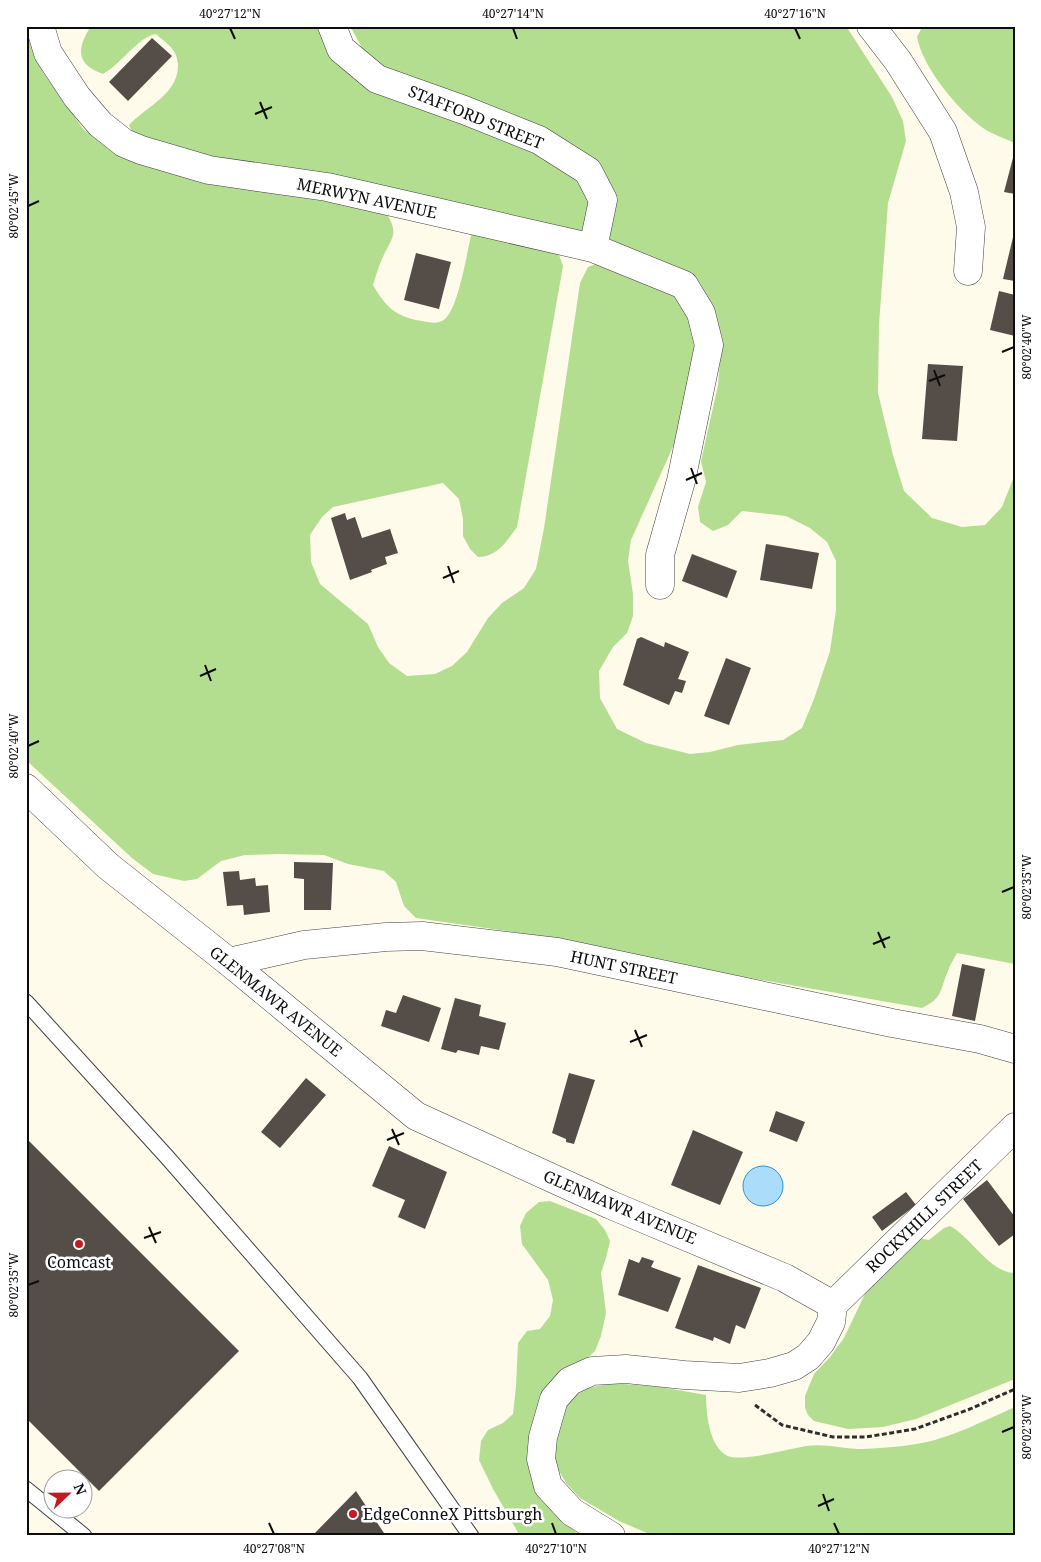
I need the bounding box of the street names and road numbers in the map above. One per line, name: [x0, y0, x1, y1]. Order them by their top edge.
street label: STAFFORD STREET: [405, 80, 547, 154]
street label: MERWYN AVENUE: [295, 172, 439, 224]
street label: GLENMAWR AVENUE: [205, 941, 347, 1061]
street label: HUNT STREET: [569, 945, 680, 989]
street label: ROCKYHILL STREET: [861, 1154, 987, 1277]
street label: GLENMAWR AVENUE: [540, 1165, 700, 1249]

